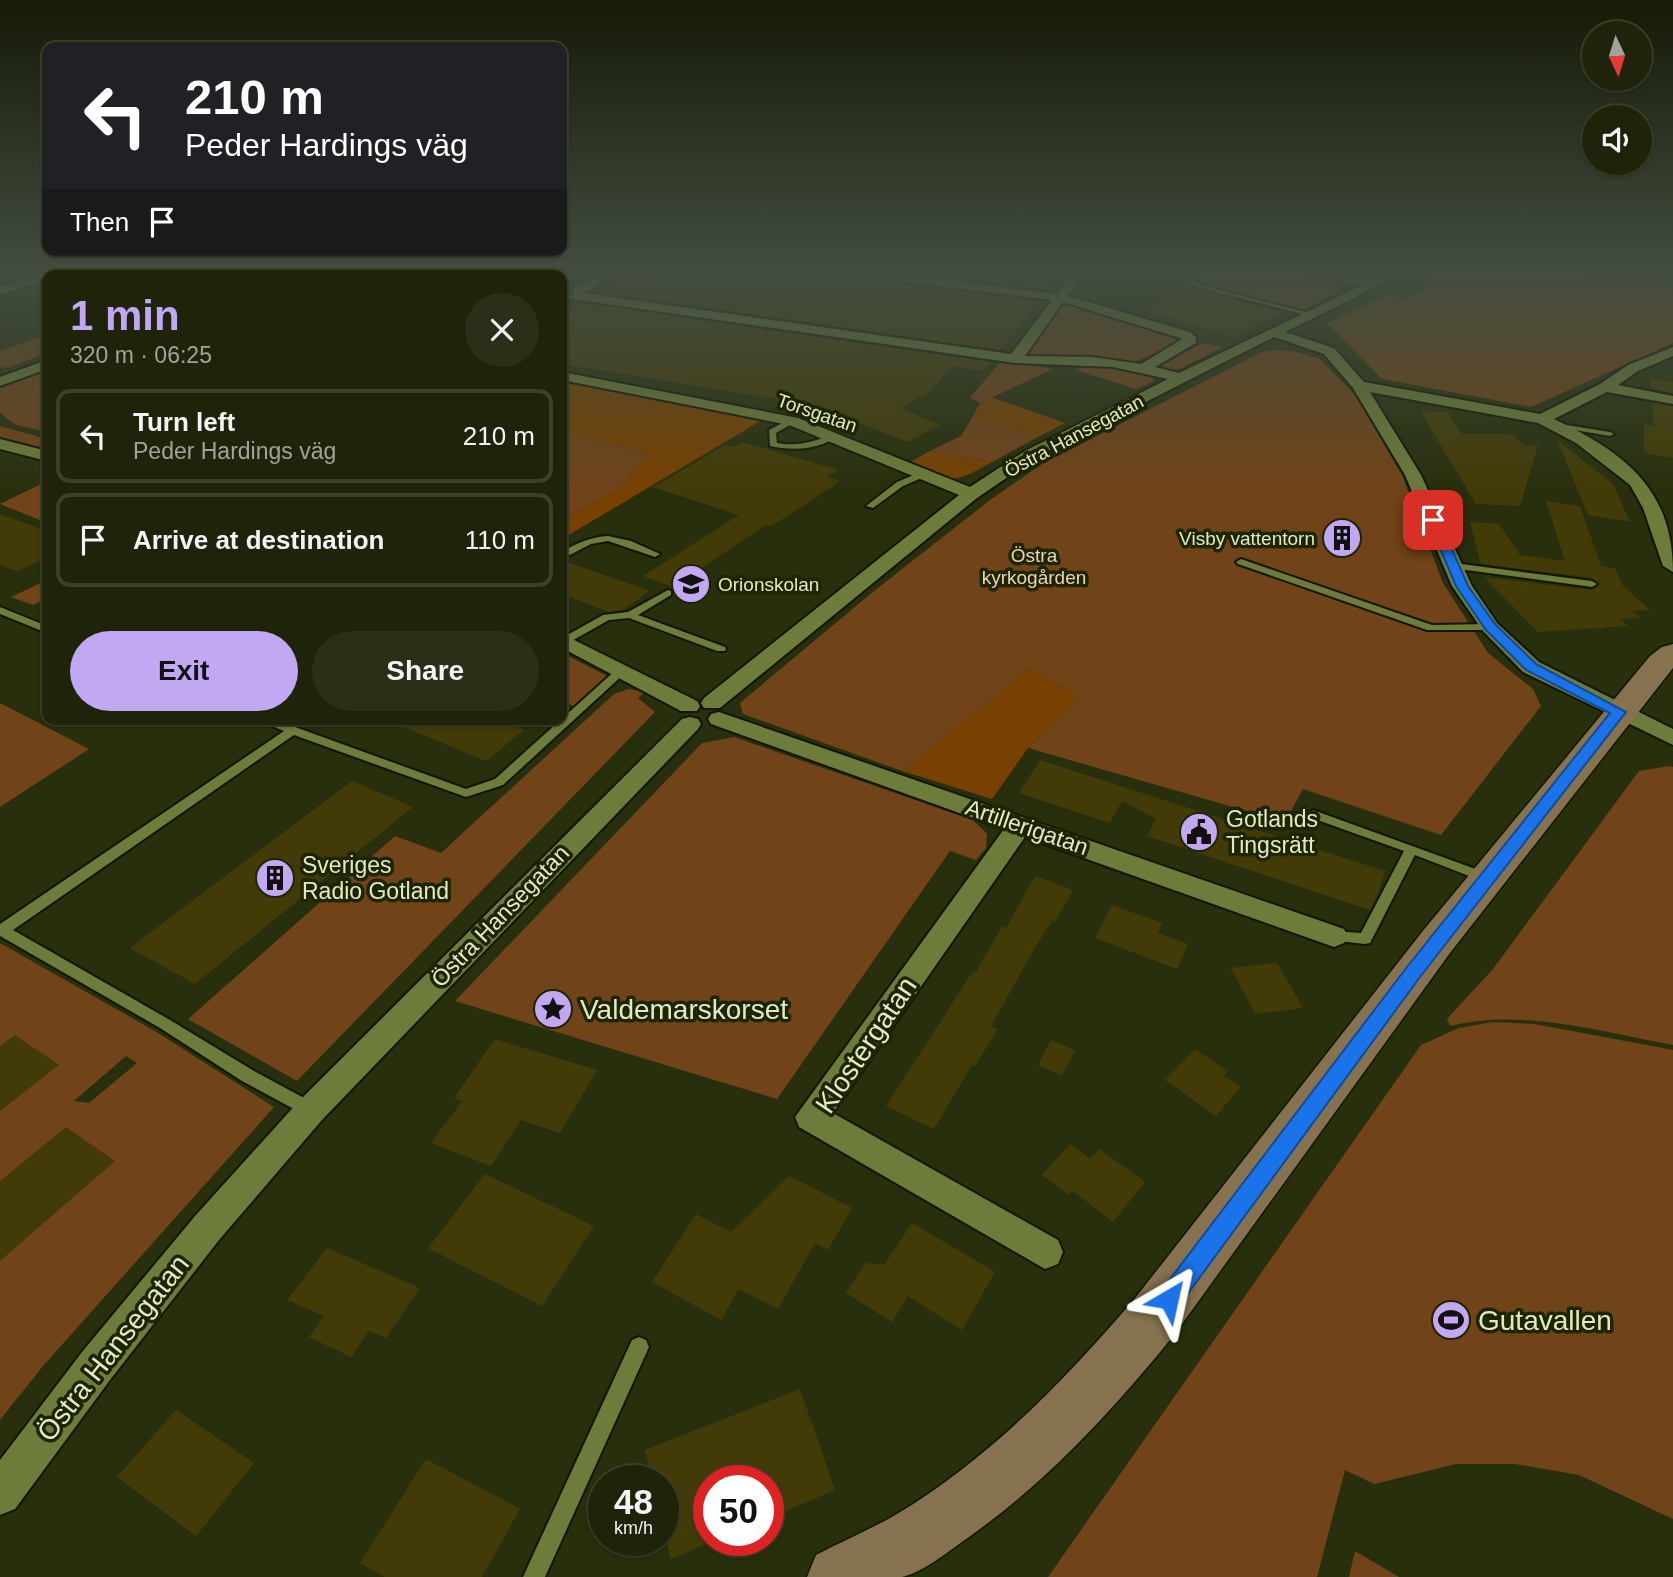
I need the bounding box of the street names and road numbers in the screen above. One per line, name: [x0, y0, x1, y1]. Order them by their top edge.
street label: Torsgatan: [774, 389, 860, 437]
street label: Östra Hansegatan: [1001, 391, 1147, 481]
street label: Artillerigatan: [962, 794, 1092, 860]
street label: Östra Hansegatan: [426, 840, 574, 992]
street label: Klostergatan: [809, 971, 923, 1119]
street label: Östra Hansegatan: [31, 1249, 195, 1447]

